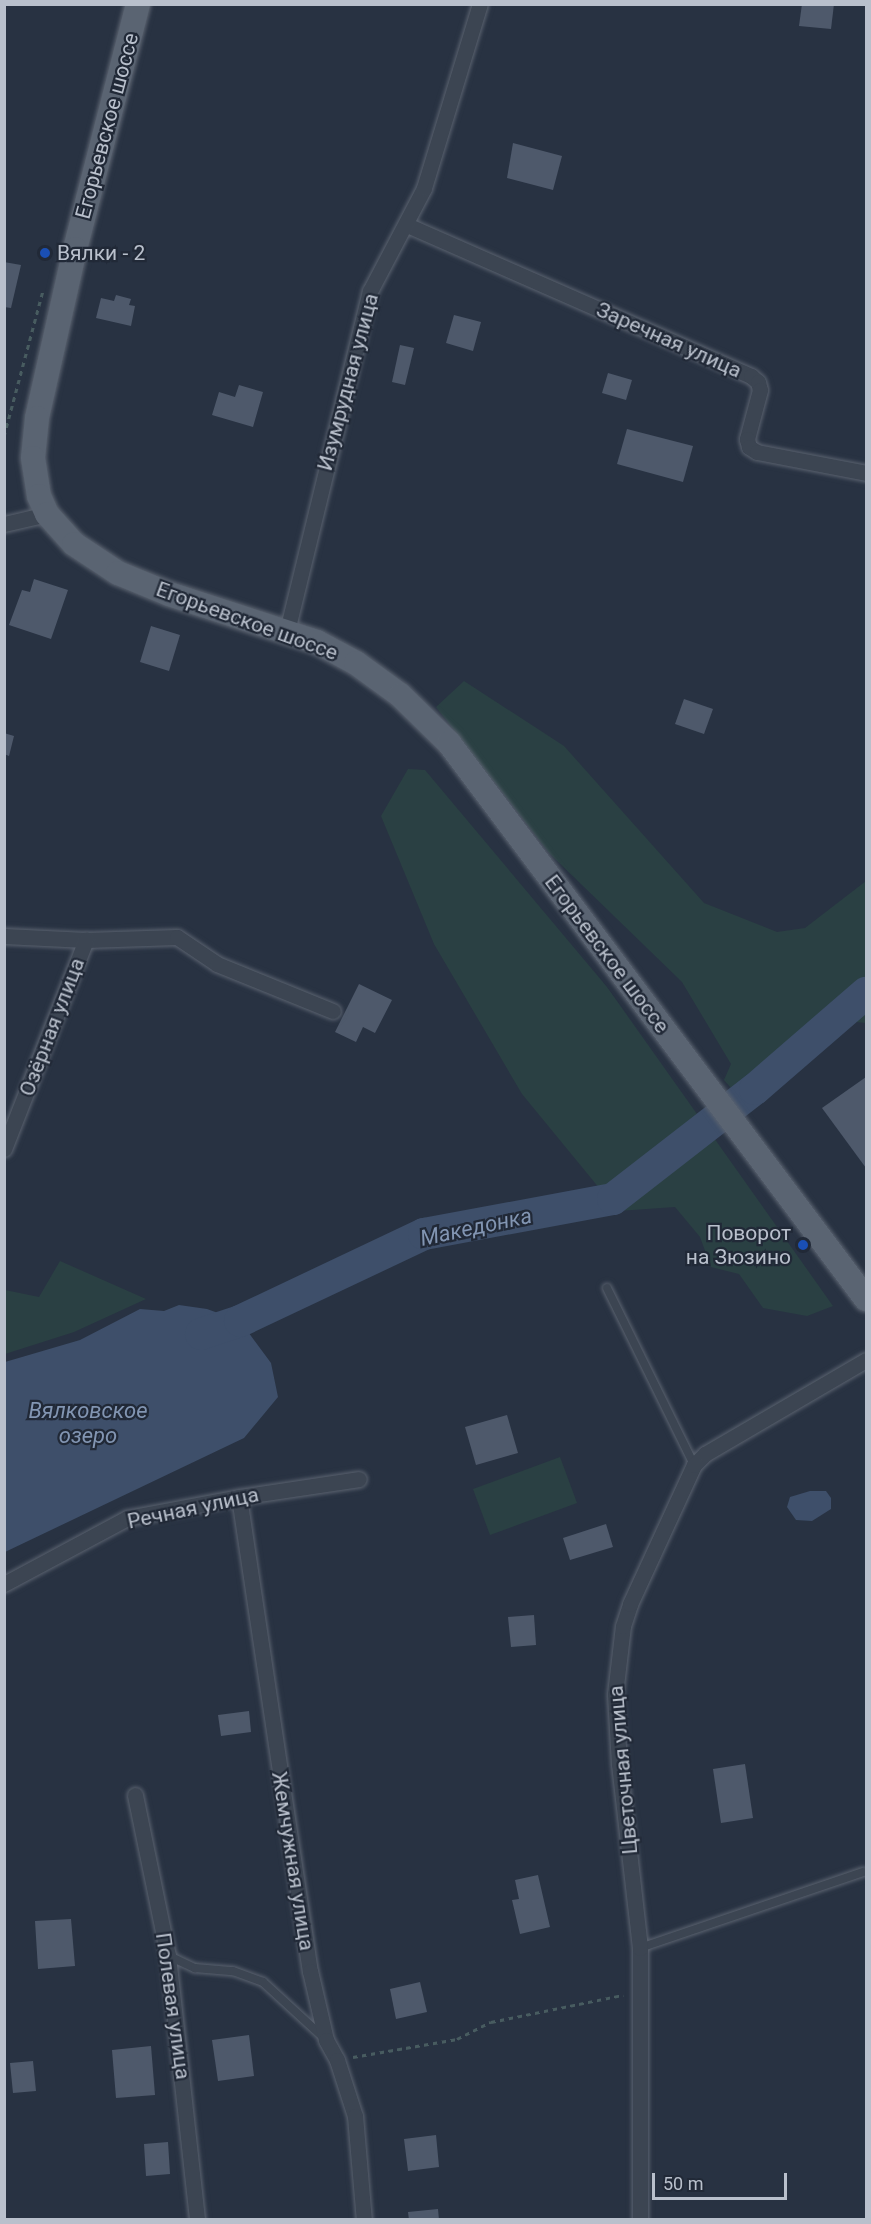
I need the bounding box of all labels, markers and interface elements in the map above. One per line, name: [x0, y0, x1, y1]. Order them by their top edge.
street label: Егорьевское шоссе: [70, 30, 144, 222]
place label: Вялки - 2: [57, 240, 145, 266]
marker: Вялки - 2: [38, 246, 52, 260]
street label: Изумрудная улица: [312, 290, 384, 474]
street label: Заречная улица: [593, 297, 745, 383]
street label: Егорьевское шоссе: [153, 576, 341, 666]
street label: Егорьевское шоссе: [539, 870, 675, 1038]
street label: Озёрная улица: [14, 954, 90, 1100]
water label: Македонка: [418, 1202, 534, 1252]
place label: Поворот на Зюзино: [686, 1220, 791, 1270]
marker: Поворот на Зюзино: [796, 1238, 810, 1252]
water label: Вялковское озеро: [29, 1397, 147, 1448]
street label: Речная улица: [125, 1482, 261, 1534]
street label: Цветочная улица: [603, 1685, 643, 1855]
street label: Жемчужная улица: [266, 1770, 320, 1952]
street label: Полевая улица: [150, 1931, 196, 2081]
scale bar: [655, 2161, 790, 2199]
text: 50 m: [663, 2173, 703, 2194]

